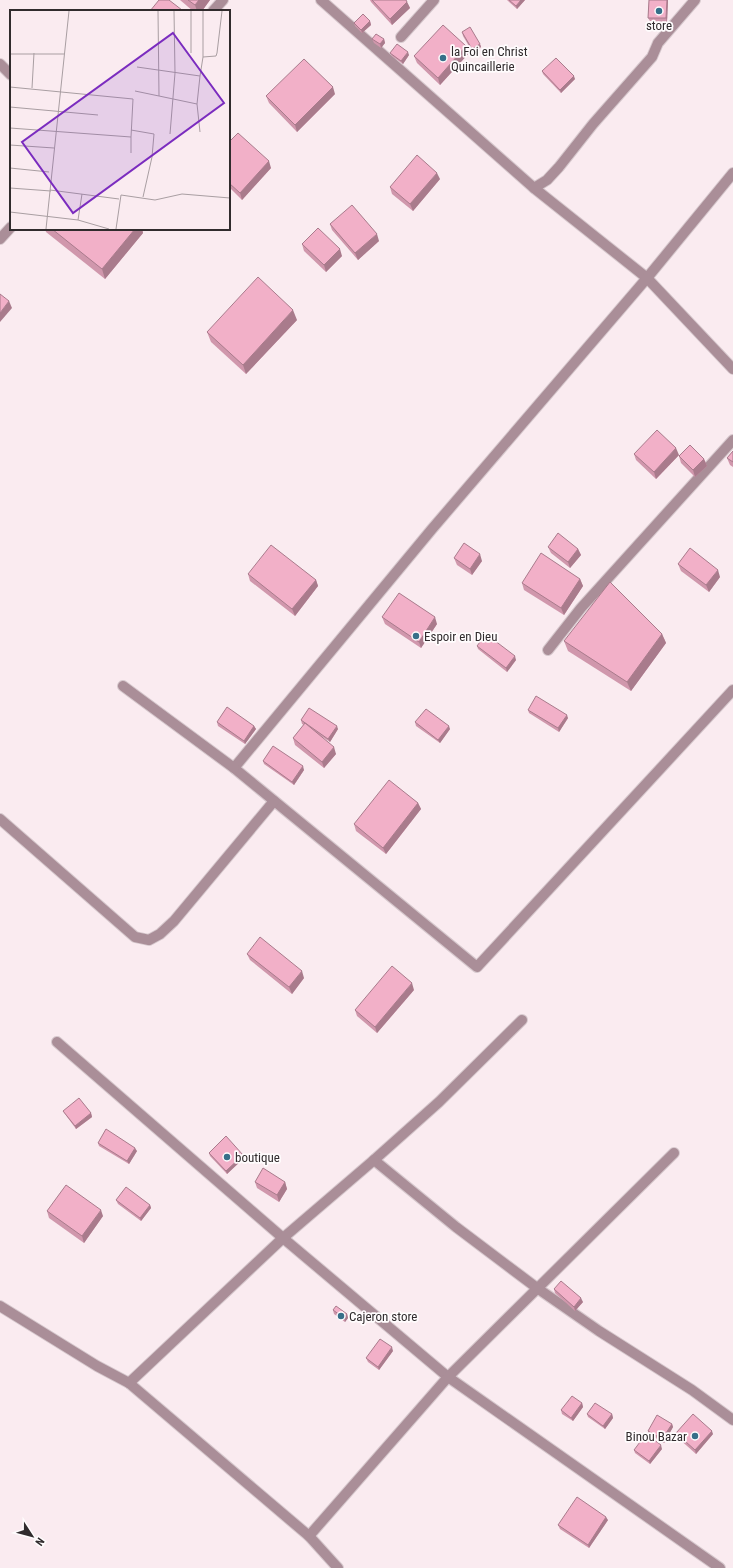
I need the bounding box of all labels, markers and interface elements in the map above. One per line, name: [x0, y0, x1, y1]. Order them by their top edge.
marker: store: [654, 6, 664, 16]
inset map: [10, 10, 230, 230]
place label: store: [646, 18, 672, 33]
place label: la Foi en Christ Quincaillerie: [451, 44, 528, 74]
marker: la Foi en Christ Quincaillerie: [438, 53, 448, 63]
place label: Espoir en Dieu: [424, 629, 497, 644]
marker: Espoir en Dieu: [411, 631, 421, 641]
place label: boutique: [235, 1150, 280, 1165]
marker: boutique: [222, 1152, 232, 1162]
place label: Cajeron store: [349, 1309, 417, 1324]
marker: Cajeron store: [336, 1311, 346, 1321]
place label: Binou Bazar: [626, 1429, 687, 1444]
marker: Binou Bazar: [690, 1431, 700, 1441]
north arrow: [12, 1516, 52, 1556]
text: N: [32, 1535, 47, 1548]

